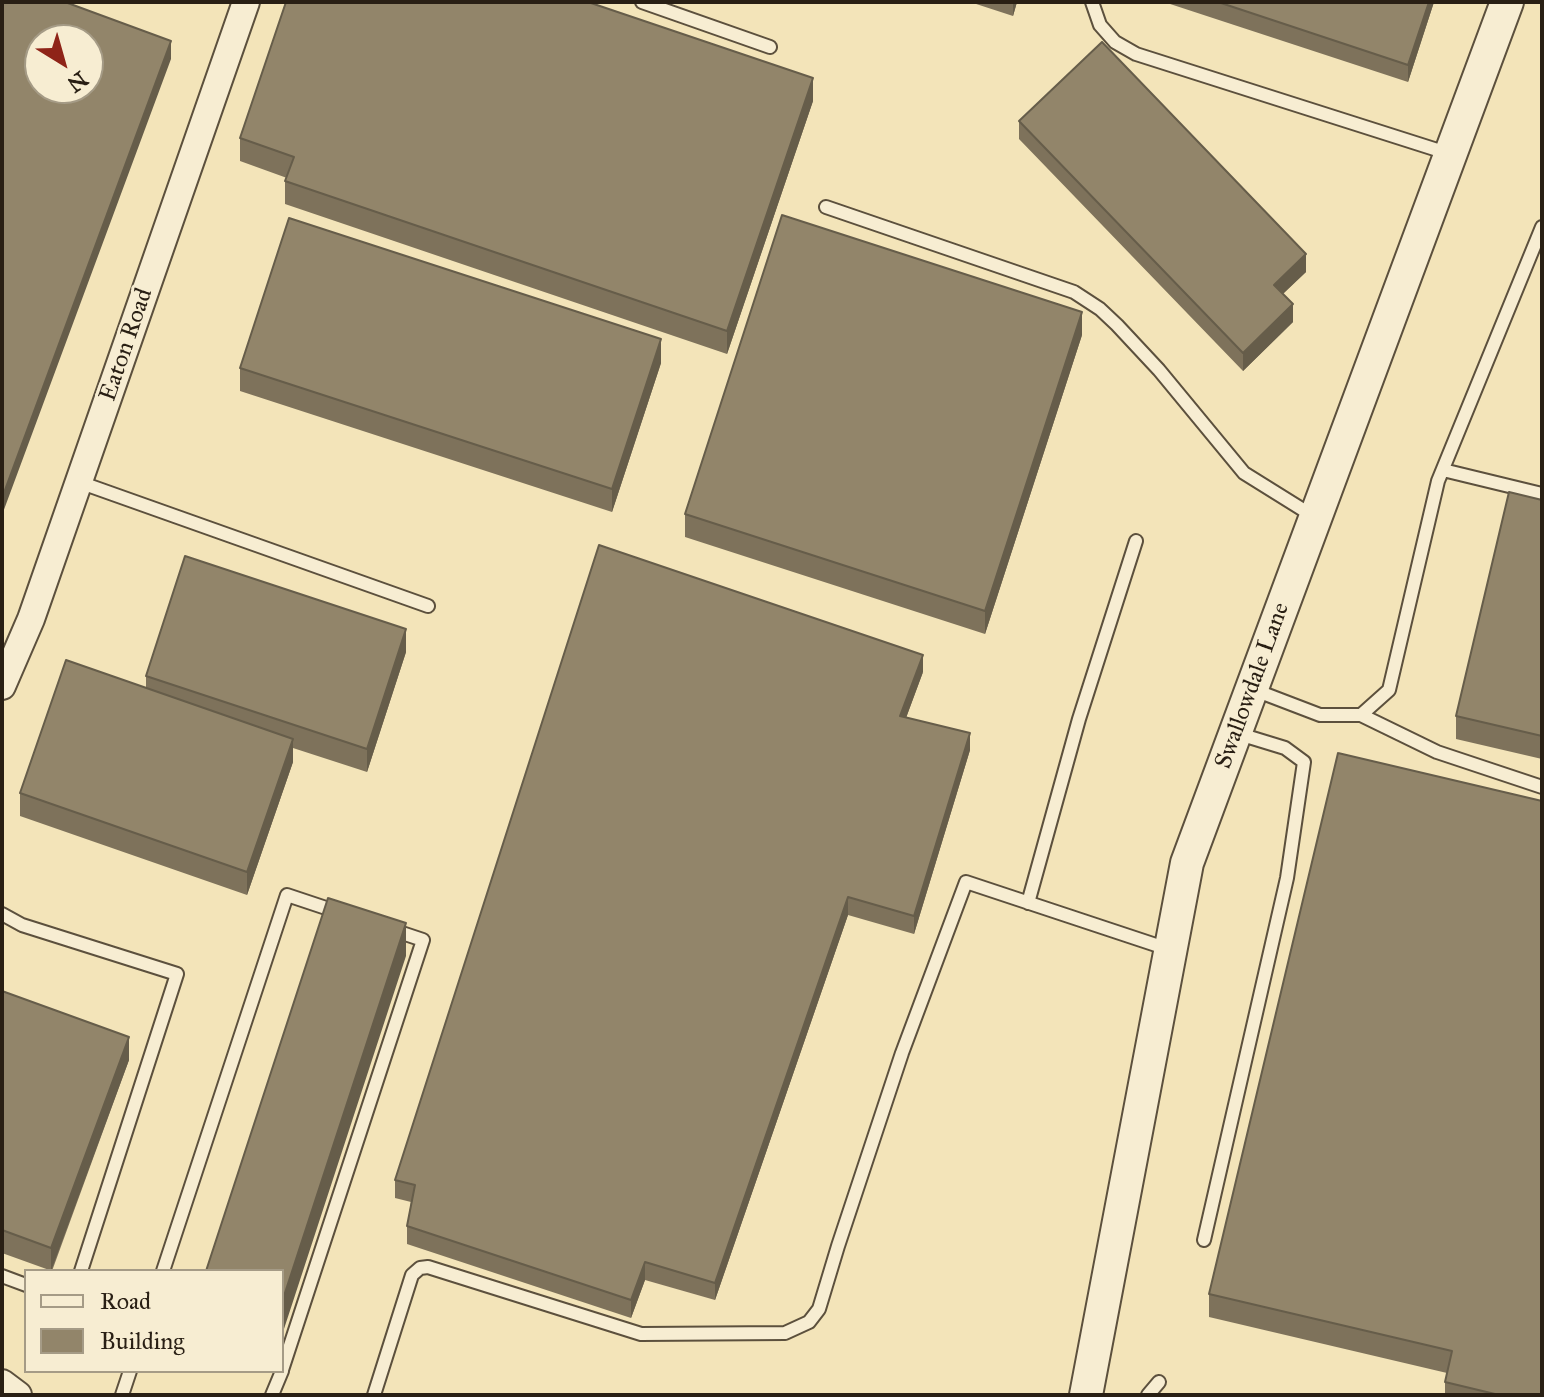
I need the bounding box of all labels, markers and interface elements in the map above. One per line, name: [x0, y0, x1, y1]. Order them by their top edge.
north arrow: [24, 24, 104, 104]
text: N: [62, 66, 93, 98]
street label: Eaton Road: [94, 285, 160, 405]
street label: Swallowdale Lane: [1210, 599, 1296, 773]
legend: [24, 1269, 284, 1373]
text: Road: [100, 1286, 151, 1316]
text: Building: [100, 1326, 185, 1356]

